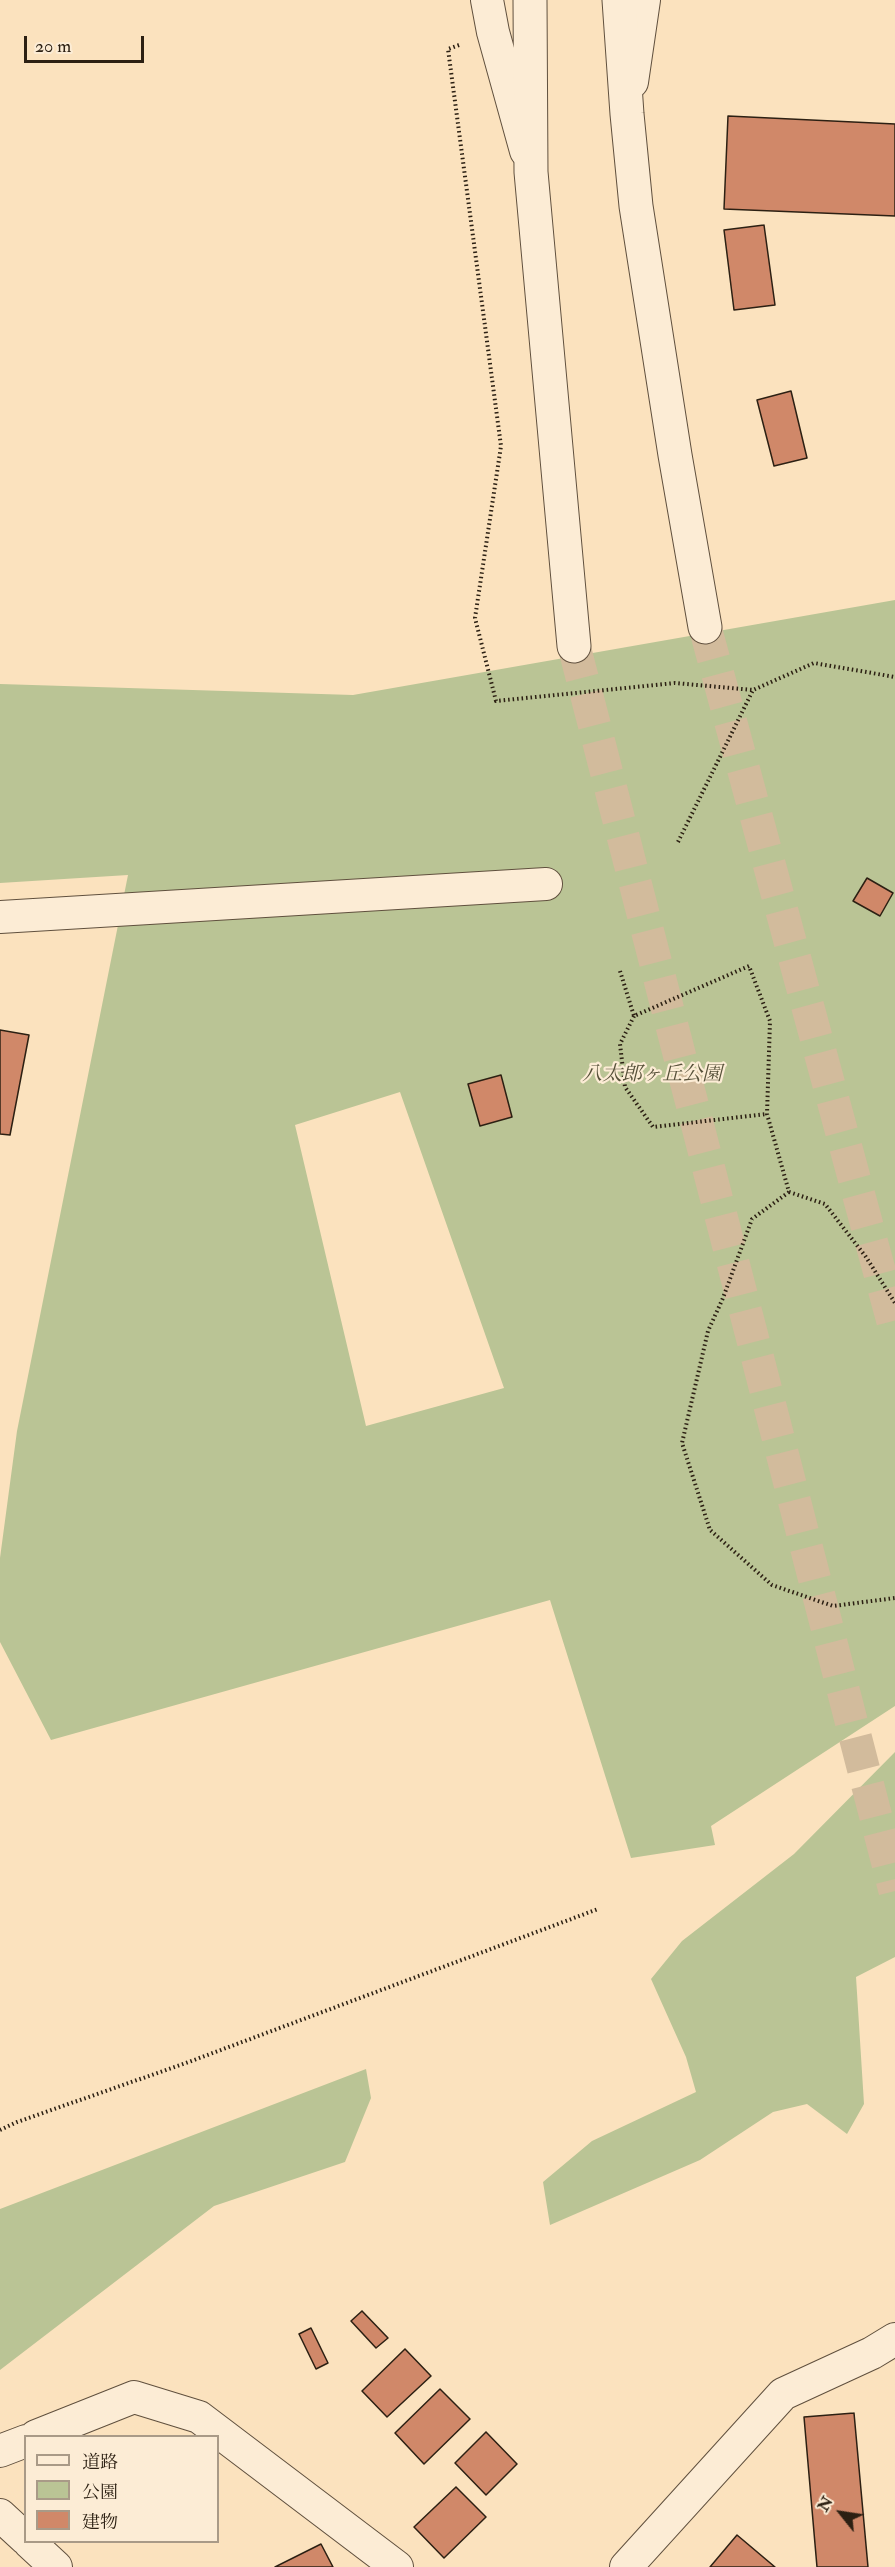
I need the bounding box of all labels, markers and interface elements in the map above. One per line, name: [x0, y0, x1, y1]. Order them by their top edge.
scale bar: [27, 24, 147, 62]
text: 20 m: [35, 35, 71, 58]
park label: 八太郎ヶ丘公園: [582, 1064, 722, 1088]
legend: [24, 2435, 219, 2543]
text: 道路: [82, 2451, 118, 2474]
text: 公園: [82, 2481, 118, 2504]
north arrow: [811, 2483, 871, 2543]
text: N: [813, 2493, 838, 2515]
text: 建物: [82, 2511, 118, 2534]

